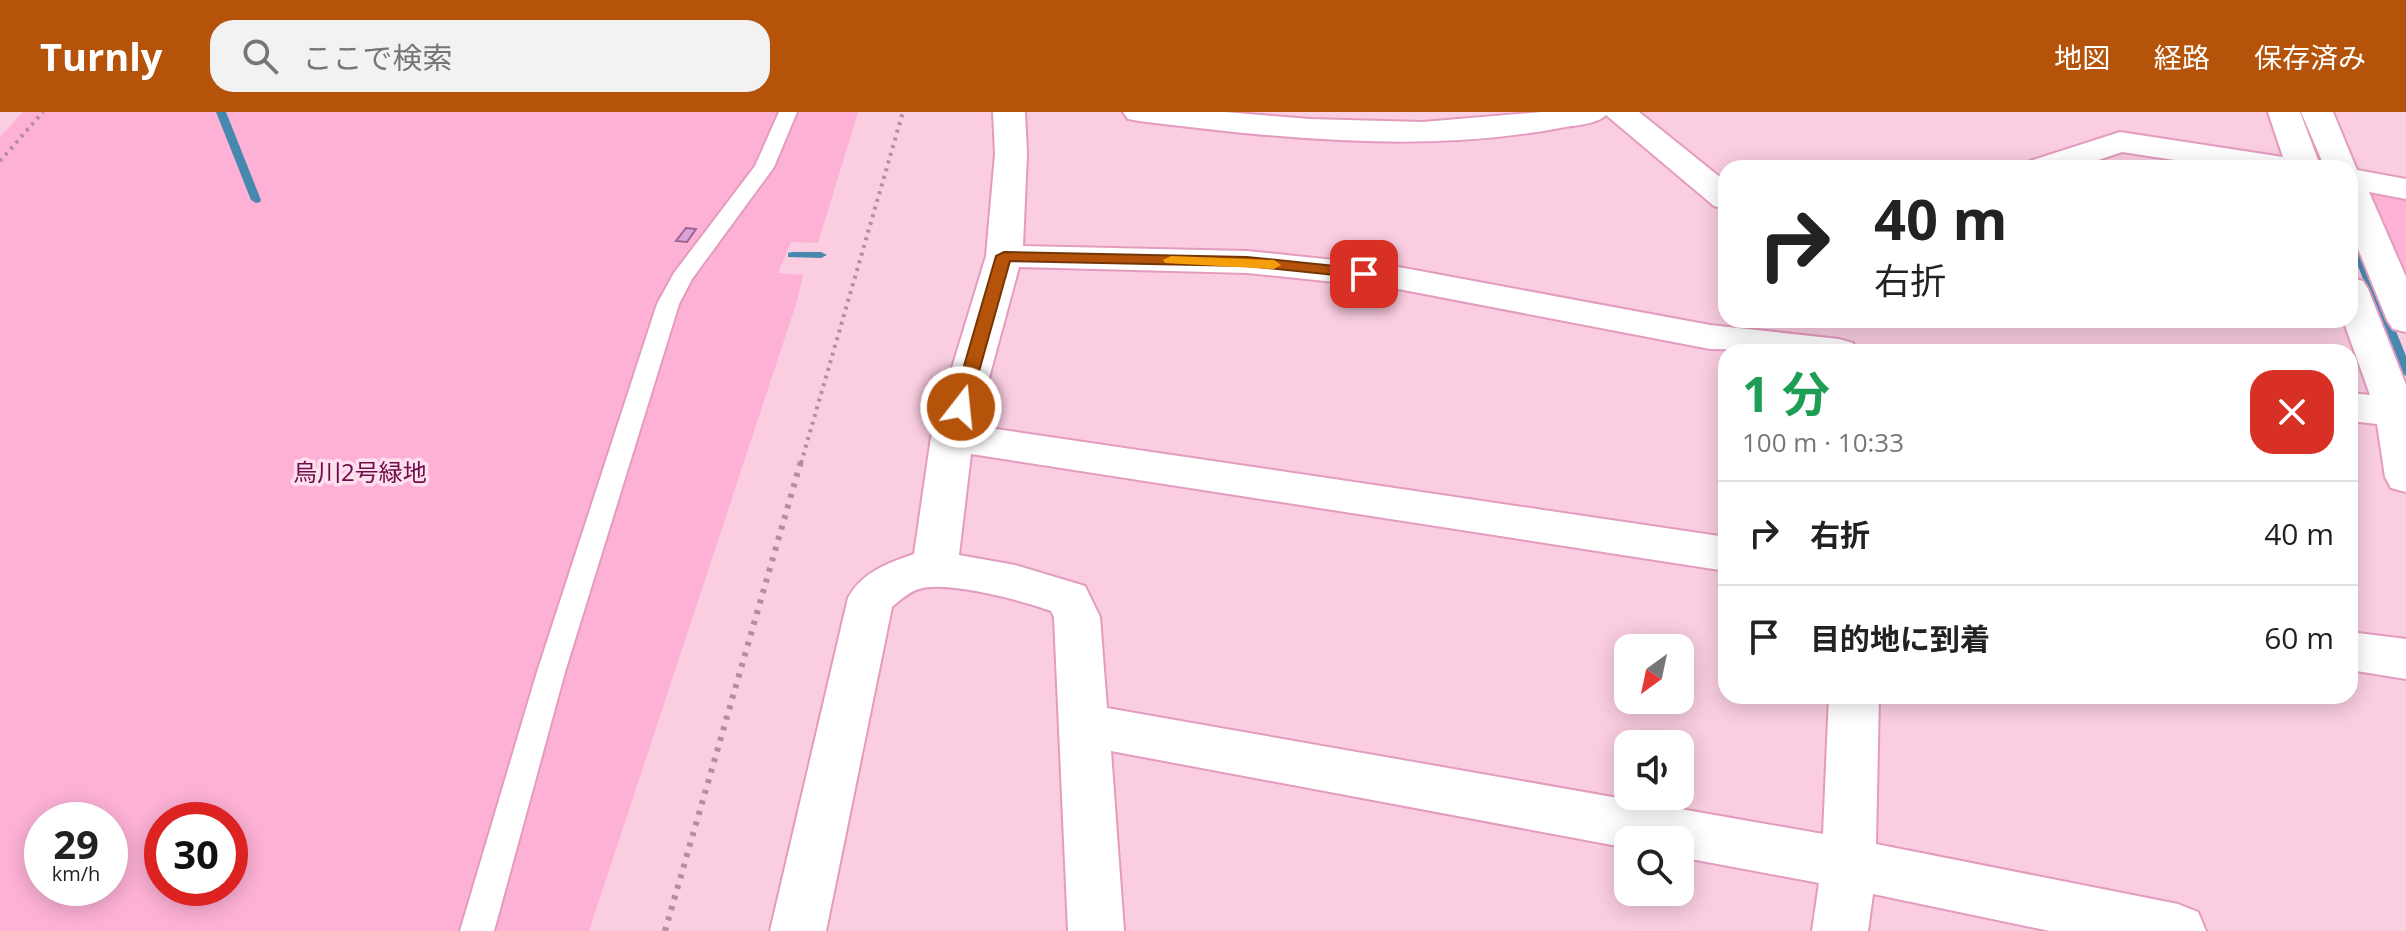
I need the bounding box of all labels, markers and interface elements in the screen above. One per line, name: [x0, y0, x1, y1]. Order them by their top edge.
search box: [210, 20, 770, 92]
text: Turnly: [40, 30, 162, 82]
icon: search: [238, 34, 282, 78]
text: ここで検索: [302, 37, 452, 78]
text: 地図: [2054, 38, 2110, 76]
text: 経路: [2154, 38, 2210, 76]
text: 保存済み: [2254, 38, 2366, 76]
text: 40 m: [1874, 180, 2008, 256]
icon: right: [1742, 192, 1846, 296]
pin: [1330, 240, 1398, 308]
icon: arrive: [1342, 252, 1386, 296]
text: 右折: [1874, 256, 1946, 305]
text: 1 分: [1742, 361, 1830, 426]
position arrow: [919, 365, 1003, 449]
button: close: [2250, 370, 2334, 454]
text: 100 m · 10:33: [1742, 424, 1904, 460]
park label: 烏川2号緑地: [293, 455, 427, 488]
icon: right: [1742, 511, 1786, 555]
text: 40 m: [2264, 513, 2334, 554]
text: 右折: [1810, 514, 1870, 555]
icon: arrive: [1742, 615, 1786, 659]
text: 60 m: [2264, 617, 2334, 658]
text: 目的地に到着: [1810, 618, 1990, 659]
north arrow: [1614, 634, 1694, 714]
map controls: [1614, 634, 1694, 906]
button: sound: [1614, 730, 1694, 810]
speed limit sign: 30: [144, 802, 248, 906]
text: 29: [53, 816, 99, 871]
button: search: [1614, 826, 1694, 906]
text: km/h: [52, 860, 100, 887]

